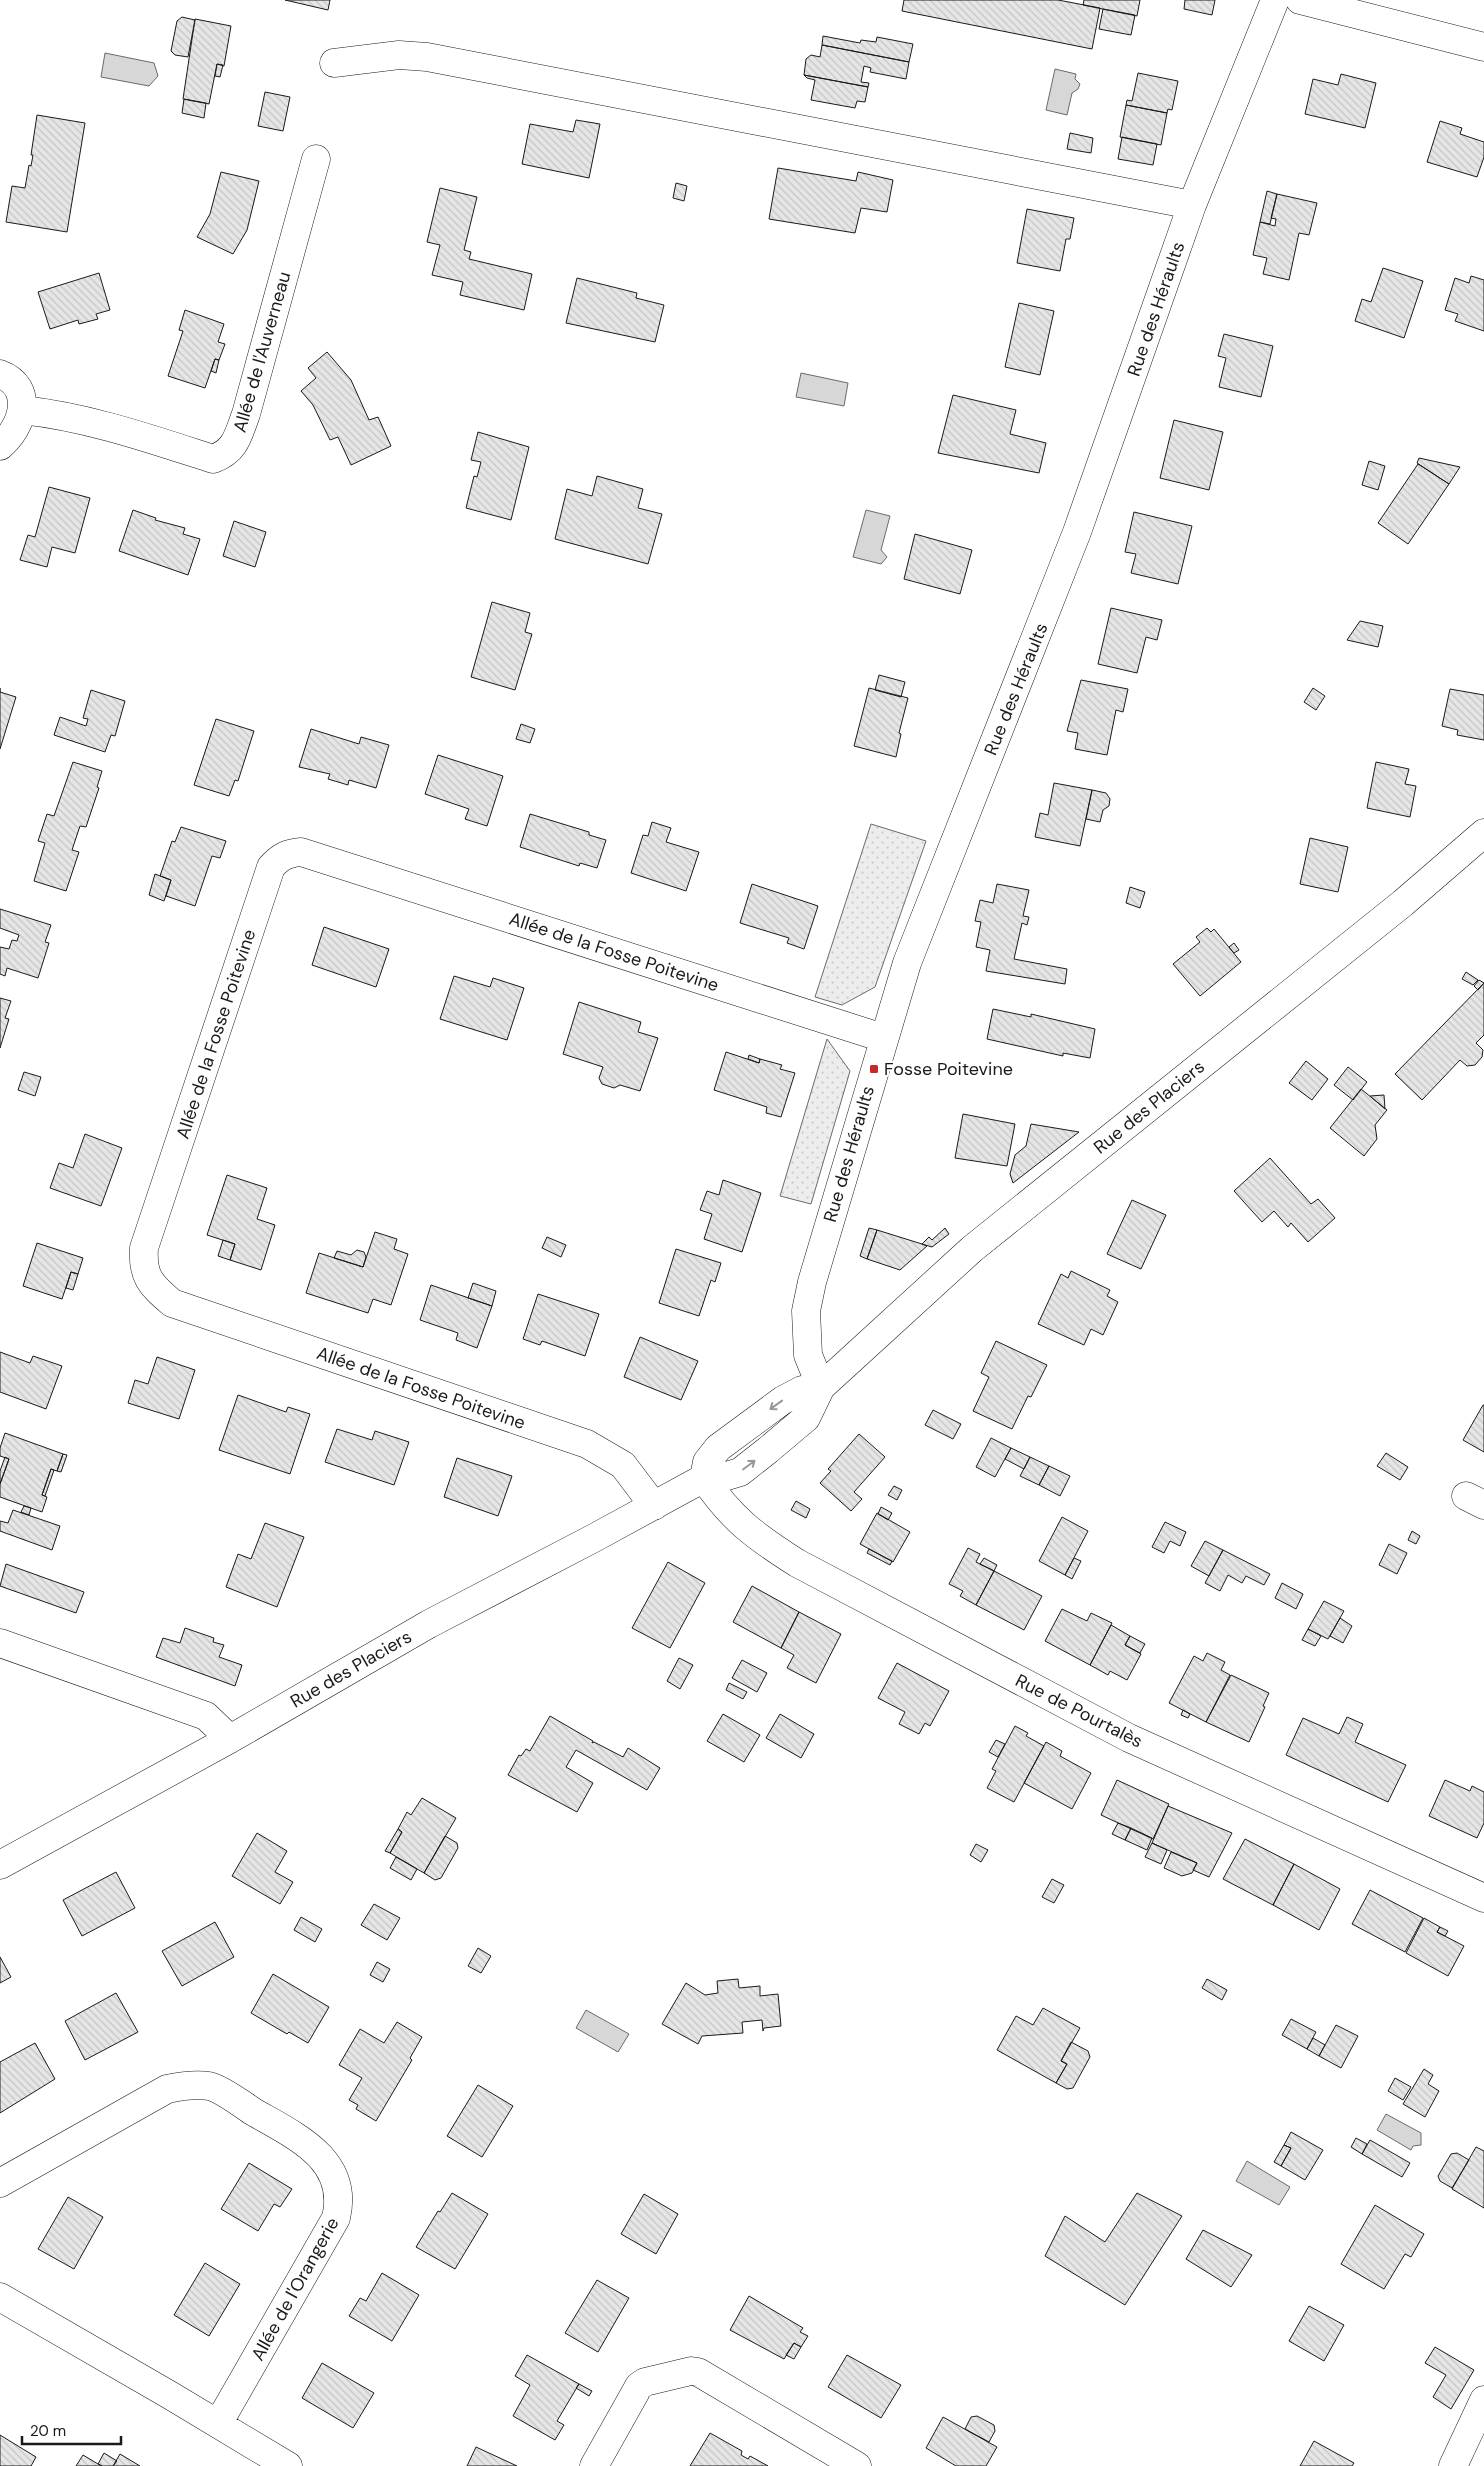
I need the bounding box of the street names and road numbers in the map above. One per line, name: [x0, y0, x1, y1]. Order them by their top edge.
street label: Rue des Héraults: [1122, 239, 1190, 379]
street label: Allée de l'Auverneau: [228, 269, 296, 435]
street label: Rue des Héraults: [979, 619, 1053, 759]
street label: Allée de la Fosse Poitevine: [506, 907, 722, 997]
street label: Allée de la Fosse Poitevine: [171, 926, 261, 1142]
street label: Rue des Placiers: [1089, 1055, 1209, 1159]
street label: Rue des Héraults: [818, 1083, 880, 1225]
street label: Allée de la Fosse Poitevine: [314, 1341, 528, 1435]
street label: Rue des Placiers: [286, 1625, 416, 1713]
street label: Rue de Pourtalès: [1011, 1669, 1147, 1753]
street label: Allée de l'Orangerie: [246, 2213, 344, 2365]

